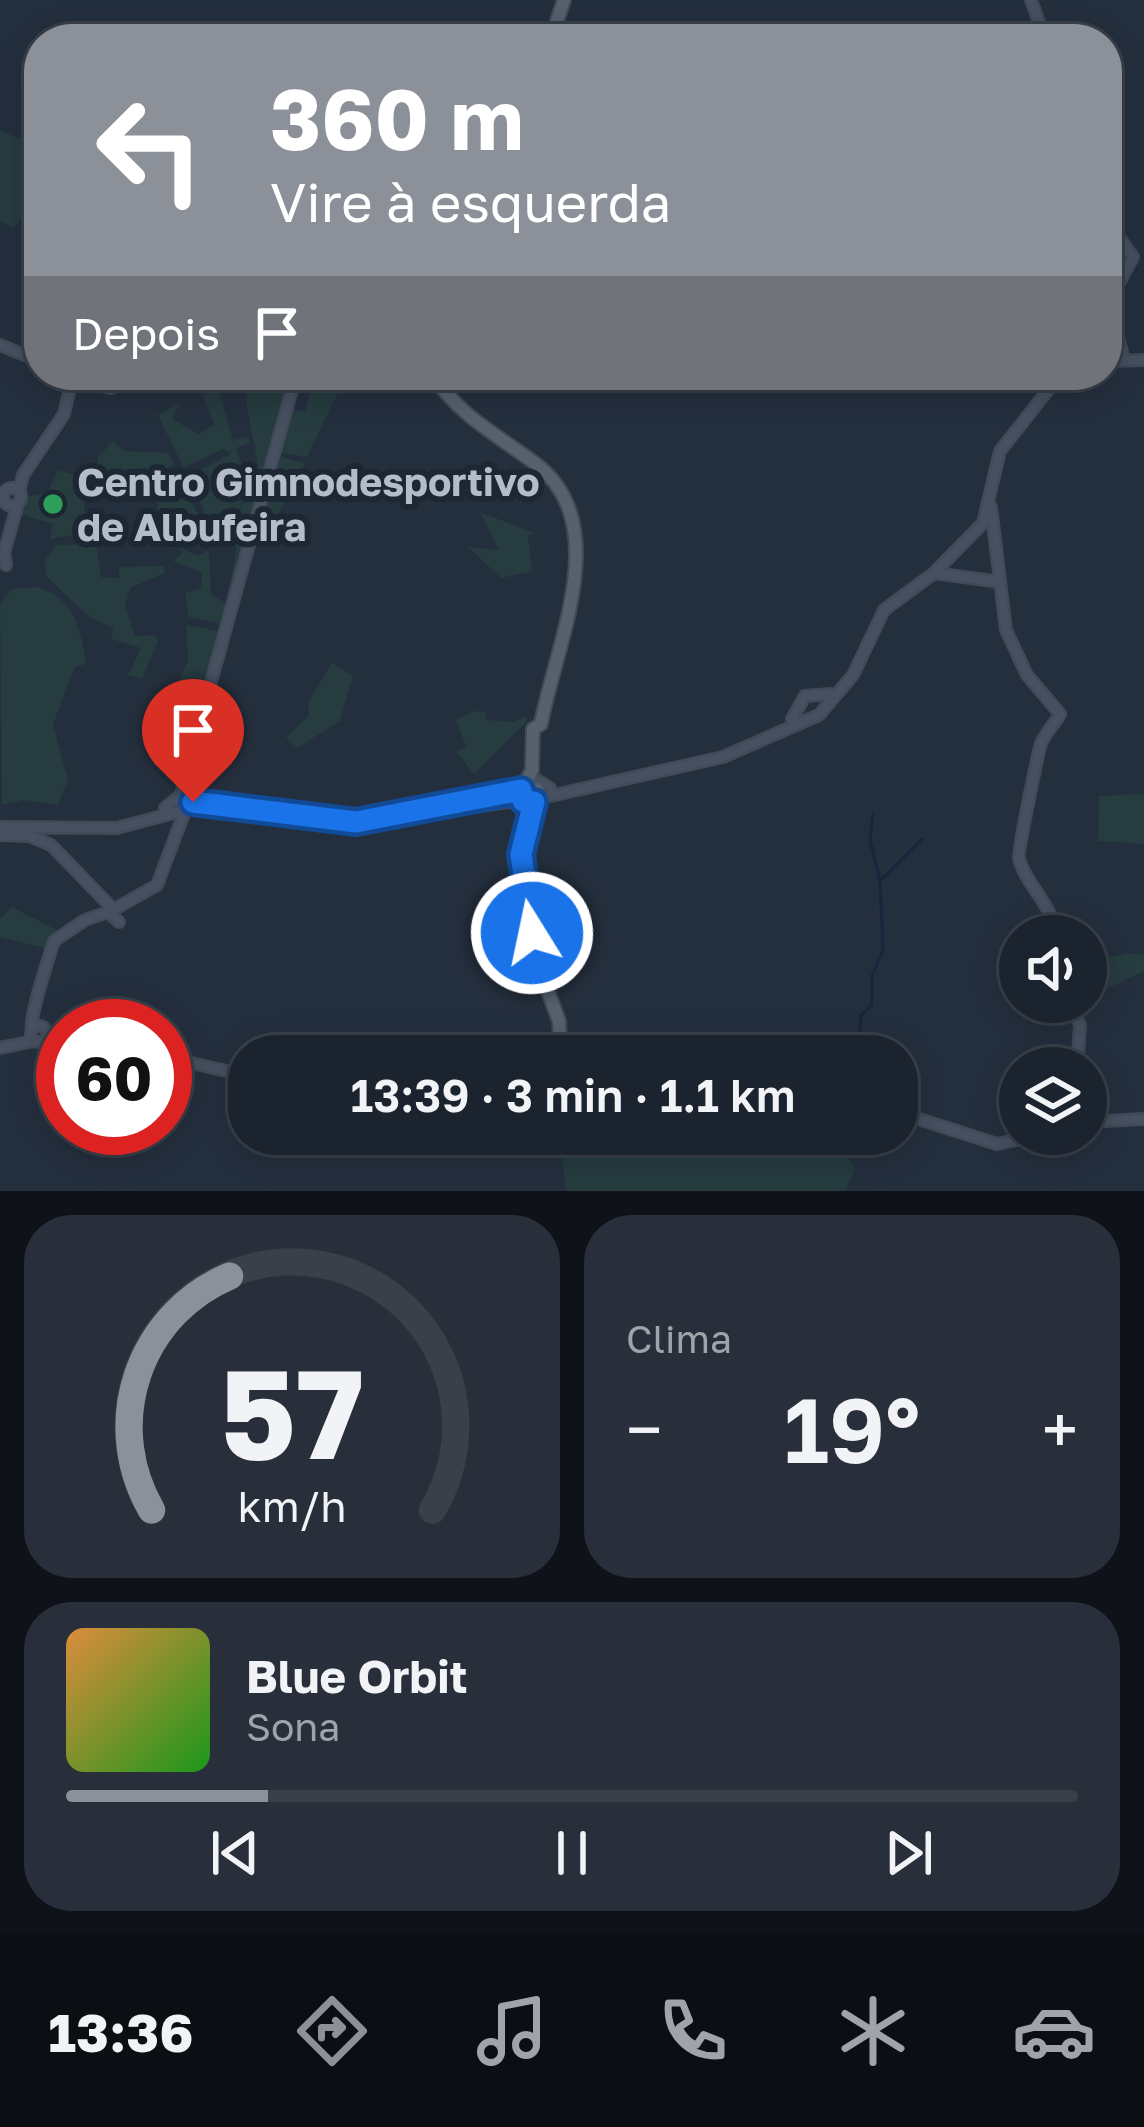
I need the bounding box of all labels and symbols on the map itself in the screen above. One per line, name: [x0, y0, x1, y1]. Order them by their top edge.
place label: Centro Gimnodesportivo de Albufeira: [77, 458, 540, 550]
marker: Centro Gimnodesportivo de Albufeira: [40, 491, 66, 517]
pin: [142, 679, 244, 802]
position arrow: [469, 870, 595, 996]
speed limit sign: 60: [36, 999, 192, 1155]

